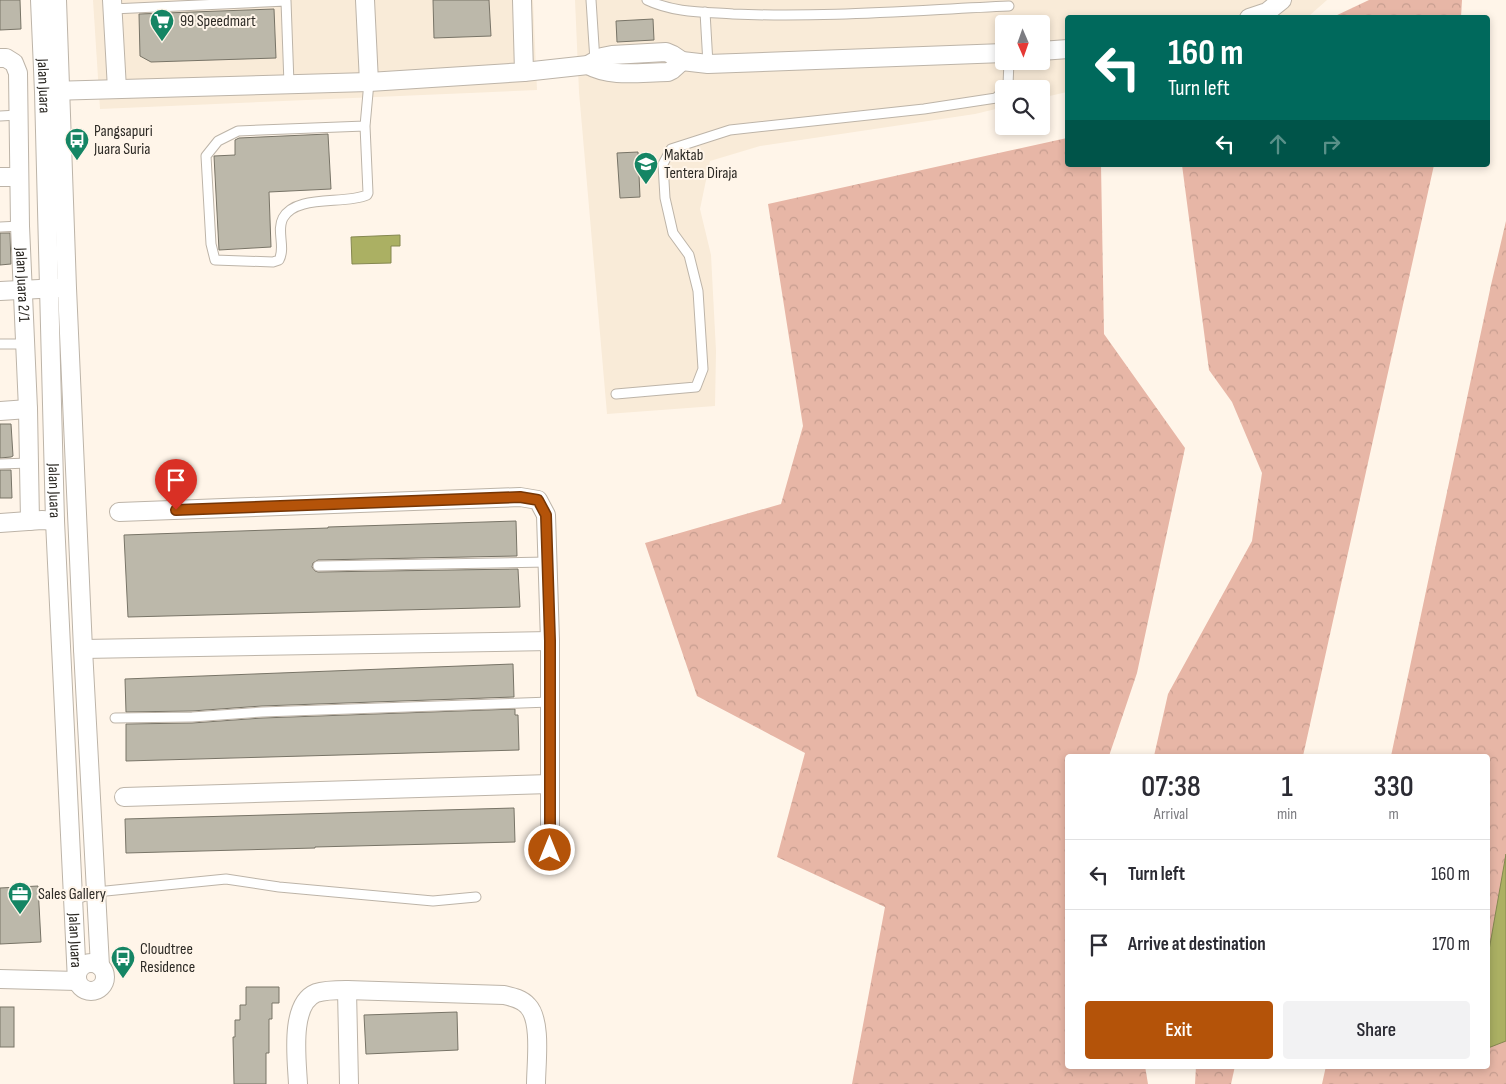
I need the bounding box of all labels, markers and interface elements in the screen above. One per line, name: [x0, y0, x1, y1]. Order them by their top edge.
supermarket icon: 99 Speedmart: [149, 8, 175, 42]
place label: 99 Speedmart: [180, 12, 256, 31]
north arrow: [995, 15, 1050, 70]
map controls: [995, 15, 1050, 135]
text: 160 m: [1168, 32, 1244, 75]
icon: left: [1085, 35, 1150, 100]
street label: Jalan Juara: [33, 57, 54, 113]
text: Turn left: [1168, 75, 1230, 102]
button: search: [995, 80, 1050, 135]
place label: Pangsapuri Juara Suria: [93, 122, 153, 159]
bus stop icon: Pangsapuri Juara Suria: [64, 127, 90, 161]
icon: left: [1211, 130, 1239, 158]
icon: ahead: [1264, 130, 1292, 158]
icon: right: [1317, 130, 1345, 158]
place label: Maktab Tentera Diraja: [664, 146, 737, 183]
school or university icon: Maktab Tentera Diraja: [633, 151, 659, 185]
street label: Jalan Juara 2/1: [11, 246, 34, 323]
pin: [155, 459, 197, 510]
street label: Jalan Juara: [44, 462, 64, 518]
icon: arrive: [162, 466, 190, 494]
text: 07:38: [1141, 769, 1201, 805]
text: 1: [1282, 769, 1293, 805]
text: 330: [1374, 769, 1414, 805]
text: Arrival: [1154, 805, 1188, 824]
text: min: [1277, 805, 1297, 824]
text: m: [1388, 805, 1399, 824]
position arrow: [523, 823, 575, 875]
icon: left: [1085, 861, 1113, 889]
text: Turn left: [1128, 863, 1185, 886]
text: 160 m: [1431, 863, 1470, 886]
office icon: Sales Gallery: [7, 881, 33, 915]
place label: Sales Gallery: [38, 885, 106, 904]
street label: Jalan Juara: [64, 912, 86, 968]
icon: arrive: [1085, 931, 1113, 959]
text: Arrive at destination: [1128, 933, 1266, 956]
text: 170 m: [1432, 933, 1470, 956]
place label: Cloudtree Residence: [140, 940, 195, 977]
bus stop icon: Cloudtree Residence: [110, 945, 136, 979]
button: Exit: [1085, 1001, 1273, 1059]
button: Share: [1283, 1001, 1470, 1059]

